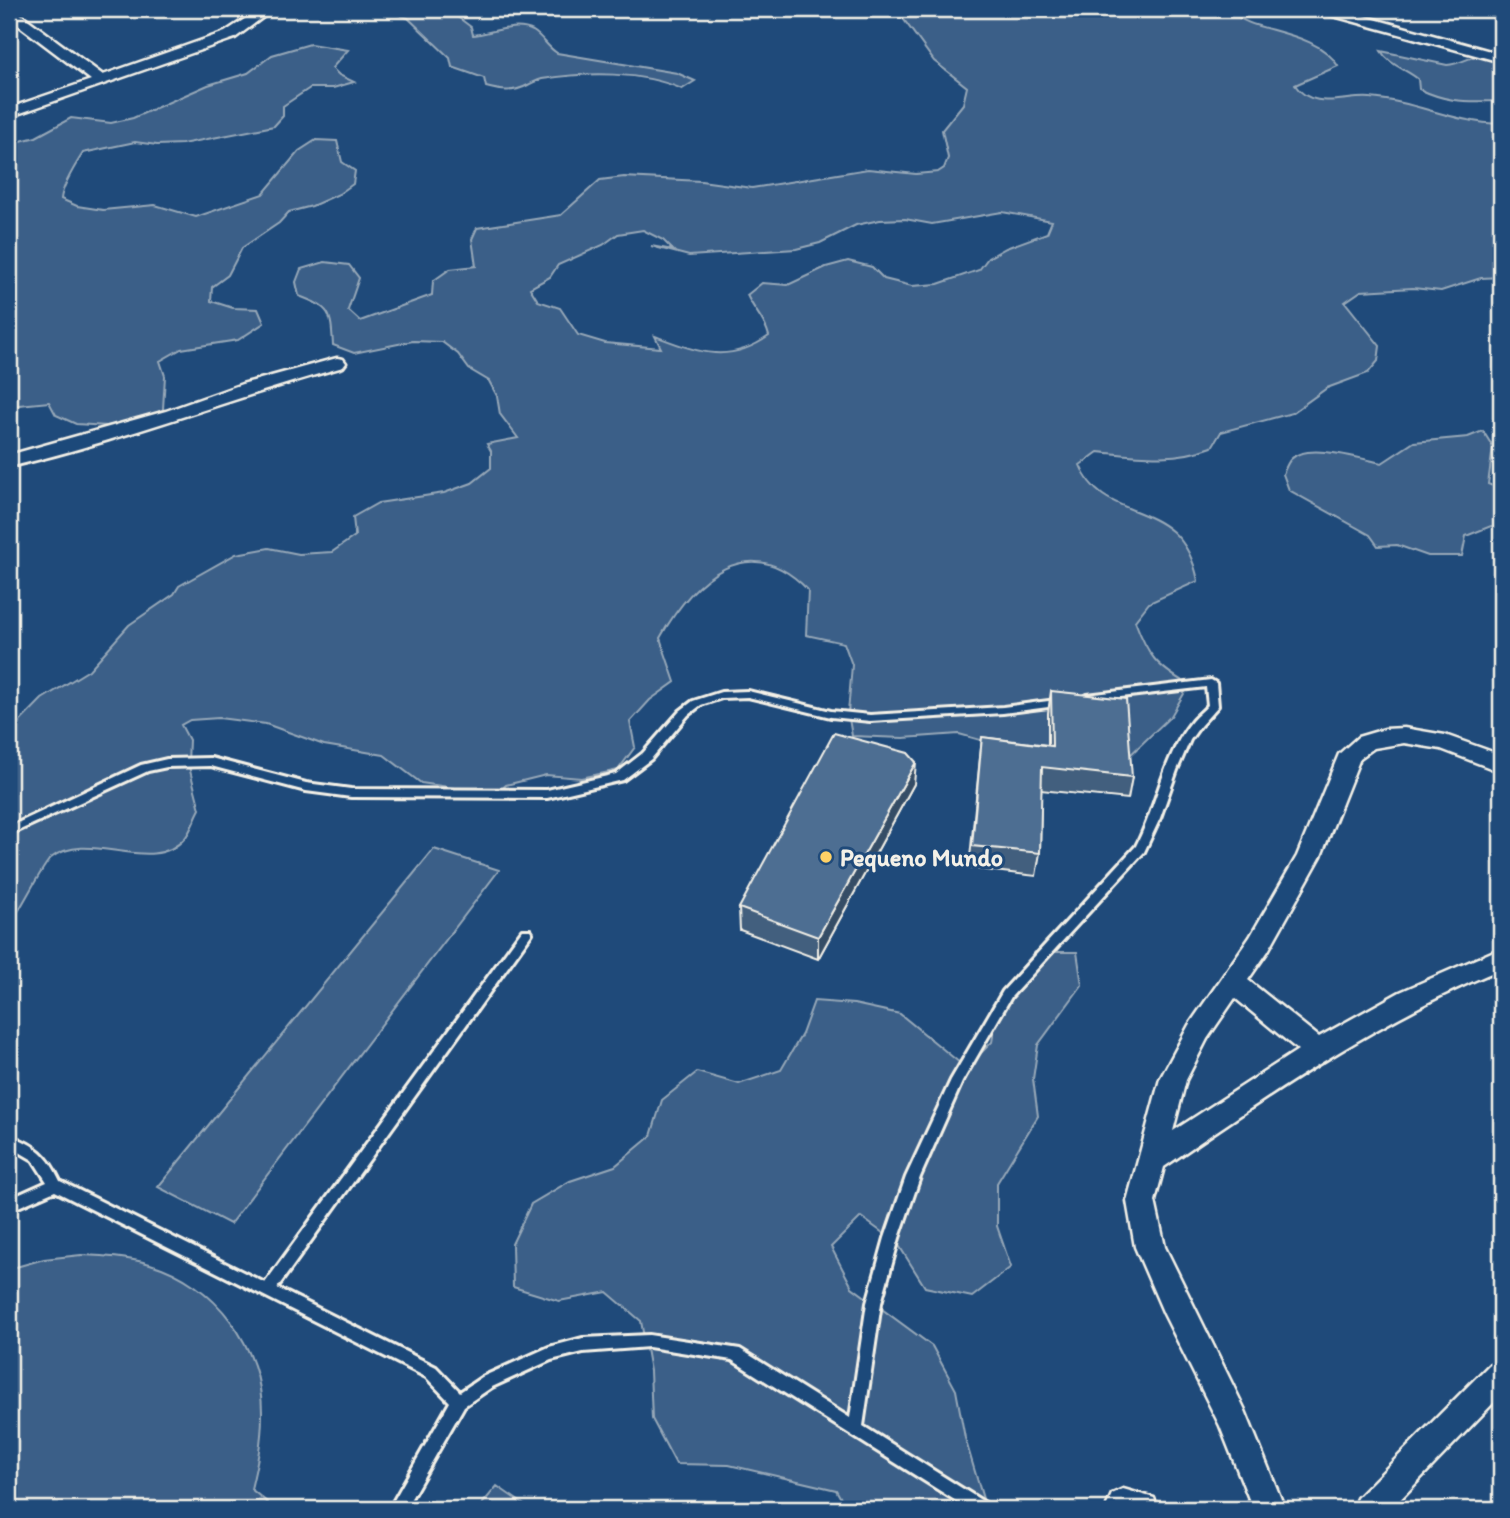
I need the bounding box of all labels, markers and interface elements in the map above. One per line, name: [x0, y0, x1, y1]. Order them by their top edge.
place label: Pequeno Mundo: [840, 843, 1003, 873]
marker: Pequeno Mundo: [818, 849, 834, 865]

